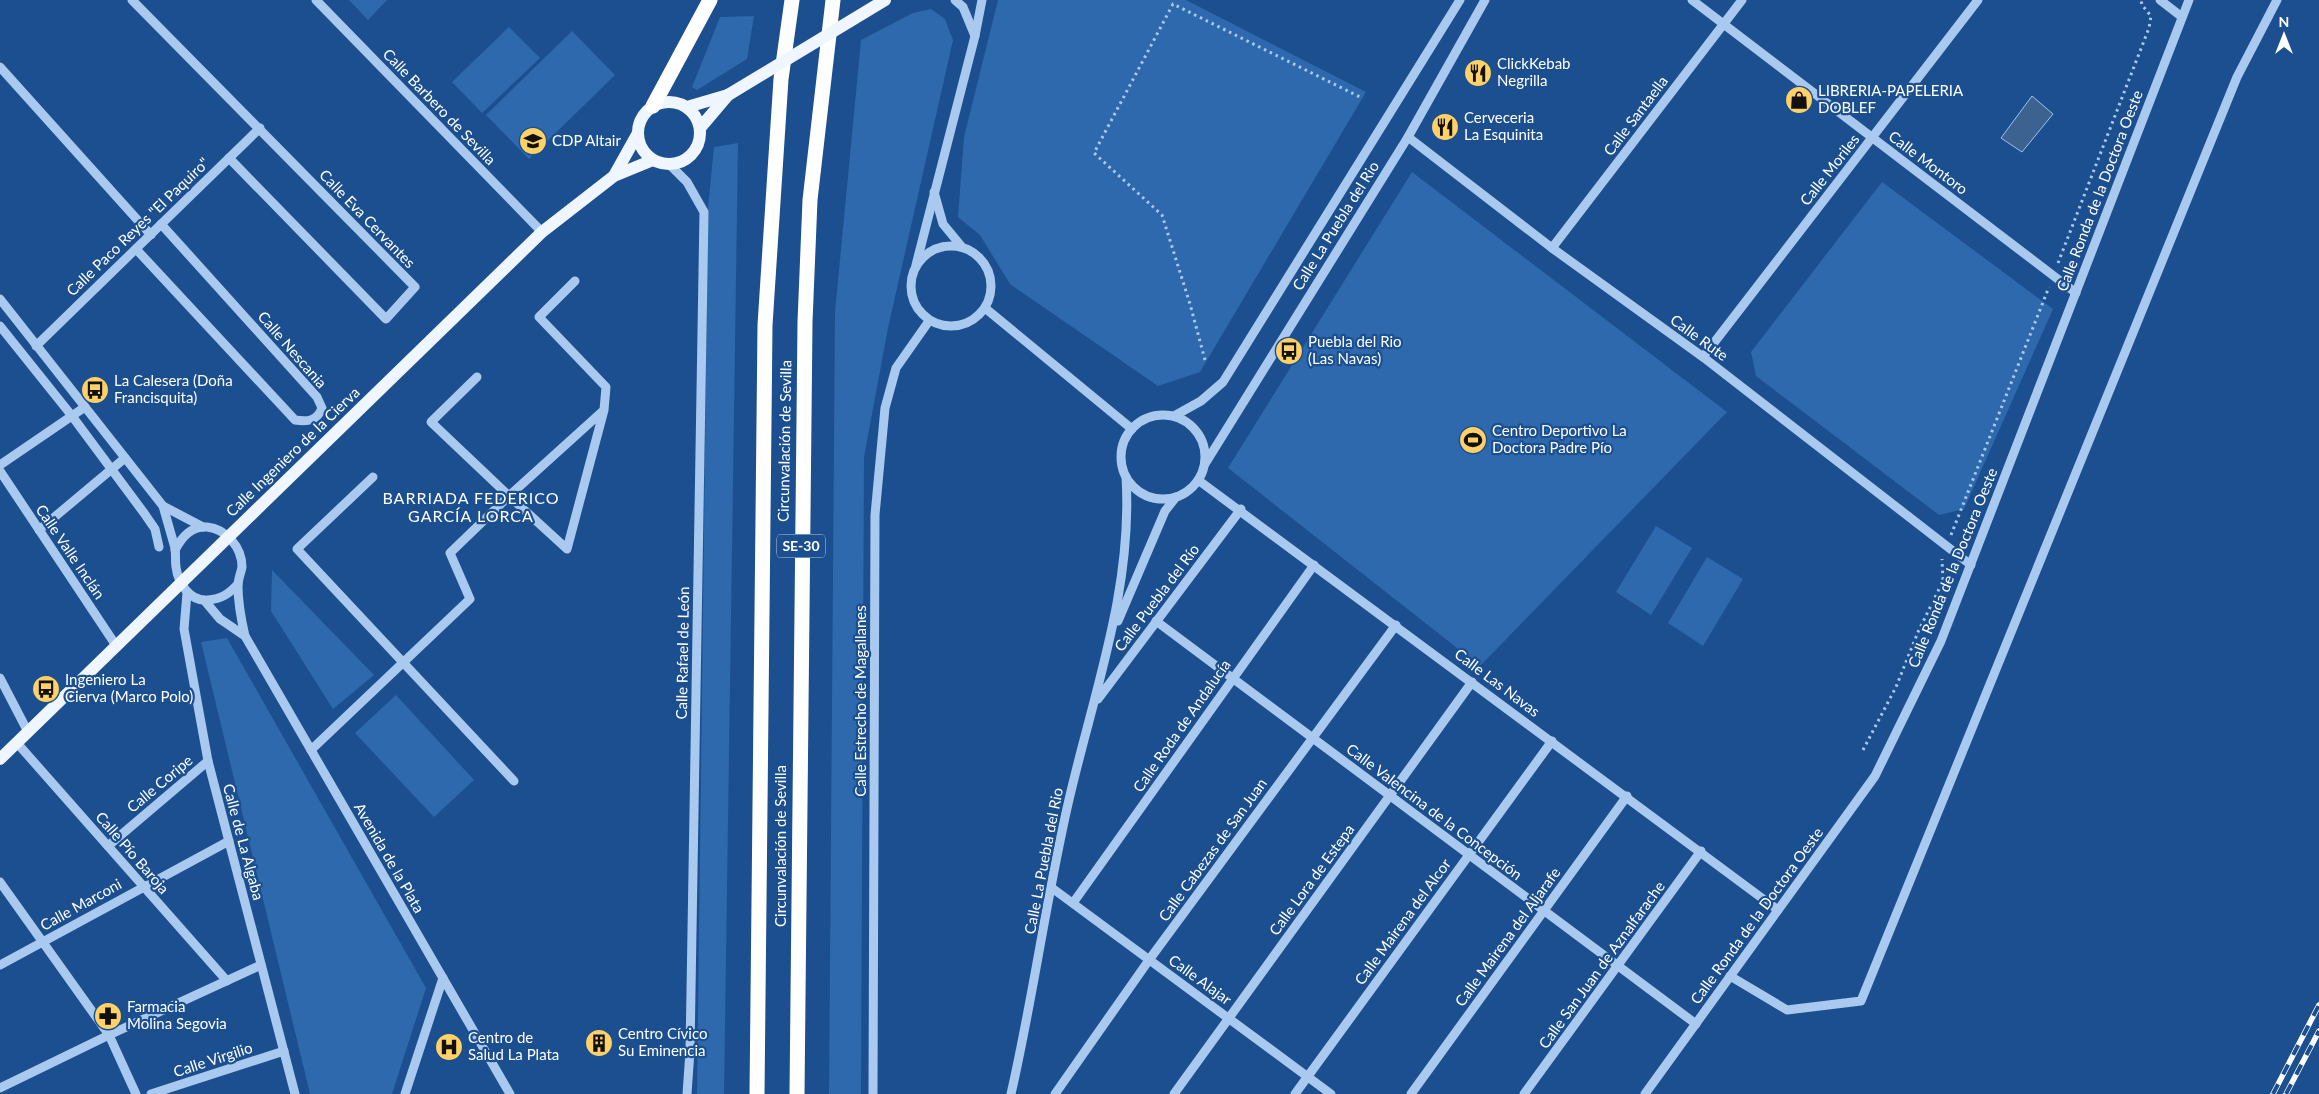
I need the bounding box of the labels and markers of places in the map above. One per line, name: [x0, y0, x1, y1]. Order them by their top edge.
place label: ClickKebab Negrilla: [1497, 54, 1570, 89]
restaurant icon: ClickKebab Negrilla: [1463, 58, 1493, 88]
place label: LIBRERIA-PAPELERIA DOBLEF: [1818, 81, 1964, 116]
shop icon: LIBRERIA-PAPELERIA DOBLEF: [1784, 85, 1814, 115]
place label: Cerveceria La Esquinita: [1464, 108, 1543, 143]
restaurant icon: Cerveceria La Esquinita: [1430, 112, 1460, 142]
school or university icon: CDP Altair: [518, 126, 548, 156]
place label: CDP Altair: [552, 131, 621, 149]
place label: Puebla del Rio (Las Navas): [1308, 332, 1402, 367]
bus stop icon: Puebla del Rio (Las Navas): [1274, 336, 1304, 366]
place label: La Calesera (Doña Francisquita): [114, 371, 233, 406]
bus stop icon: La Calesera (Doña Francisquita): [80, 375, 110, 405]
place label: Centro Deportivo La Doctora Padre Pío: [1492, 421, 1627, 456]
sports icon: Centro Deportivo La Doctora Padre Pío: [1458, 425, 1488, 455]
place label: Ingeniero La Cierva (Marco Polo): [65, 670, 193, 705]
bus stop icon: Ingeniero La Cierva (Marco Polo): [31, 674, 61, 704]
place label: Farmacia Molina Segovia: [127, 997, 227, 1032]
pharmacy icon: Farmacia Molina Segovia: [93, 1001, 123, 1031]
place label: Centro Cívico Su Eminencia: [618, 1024, 707, 1059]
place label: Centro de Salud La Plata: [468, 1028, 559, 1063]
building icon: Centro Cívico Su Eminencia: [584, 1028, 614, 1058]
hospital icon: Centro de Salud La Plata: [434, 1032, 464, 1062]

